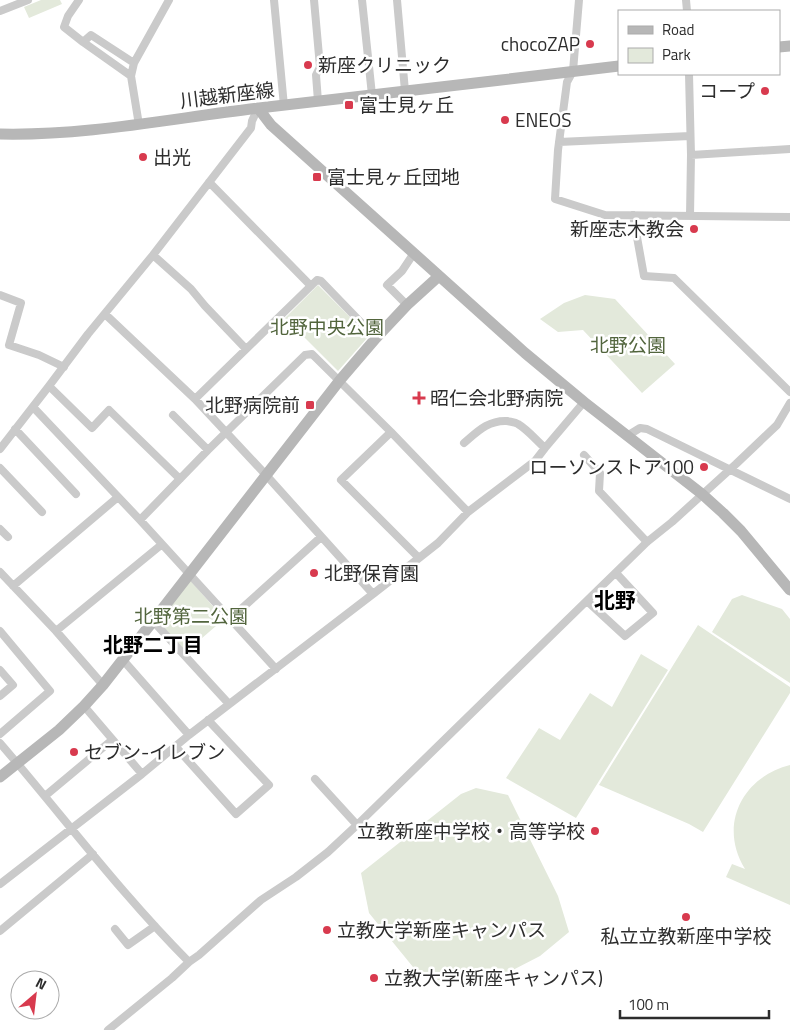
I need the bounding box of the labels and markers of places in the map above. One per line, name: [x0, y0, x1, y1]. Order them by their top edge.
place label: chocoZAP: [501, 29, 580, 58]
marker: chocoZAP: [584, 38, 596, 50]
place label: 新座クリニック: [318, 50, 451, 79]
marker: 新座クリニック: [302, 59, 314, 71]
place label: コープ: [699, 76, 755, 105]
marker: コープ: [759, 85, 771, 97]
place label: 富士見ヶ丘: [359, 90, 454, 119]
marker: 富士見ヶ丘: [343, 99, 355, 111]
place label: ENEOS: [515, 105, 572, 134]
marker: ENEOS: [499, 114, 511, 126]
place label: 出光: [153, 142, 191, 171]
marker: 出光: [137, 151, 149, 163]
place label: 富士見ヶ丘団地: [327, 162, 460, 191]
marker: 富士見ヶ丘団地: [311, 171, 323, 183]
place label: 新座志木教会: [570, 214, 684, 243]
marker: 新座志木教会: [688, 223, 700, 235]
place label: 昭仁会北野病院: [430, 383, 563, 412]
place label: 北野病院前: [205, 390, 300, 419]
marker: 昭仁会北野病院: [412, 391, 426, 405]
marker: 北野病院前: [304, 399, 316, 411]
place label: ローソンストア100: [529, 452, 694, 481]
marker: ローソンストア100: [698, 461, 710, 473]
place label: 北野保育園: [324, 558, 419, 587]
marker: 北野保育園: [308, 567, 320, 579]
place label: セブン-イレブン: [84, 737, 225, 766]
marker: セブン-イレブン: [68, 746, 80, 758]
place label: 立教新座中学校・高等学校: [357, 816, 585, 845]
marker: 立教新座中学校・高等学校: [589, 825, 601, 837]
marker: 私立立教新座中学校: [680, 911, 692, 923]
place label: 立教大学新座キャンパス: [337, 915, 546, 944]
place label: 私立立教新座中学校: [600, 921, 772, 950]
marker: 立教大学新座キャンパス: [321, 924, 333, 936]
place label: 立教大学(新座キャンパス): [384, 963, 603, 992]
marker: 立教大学(新座キャンパス): [368, 972, 380, 984]

